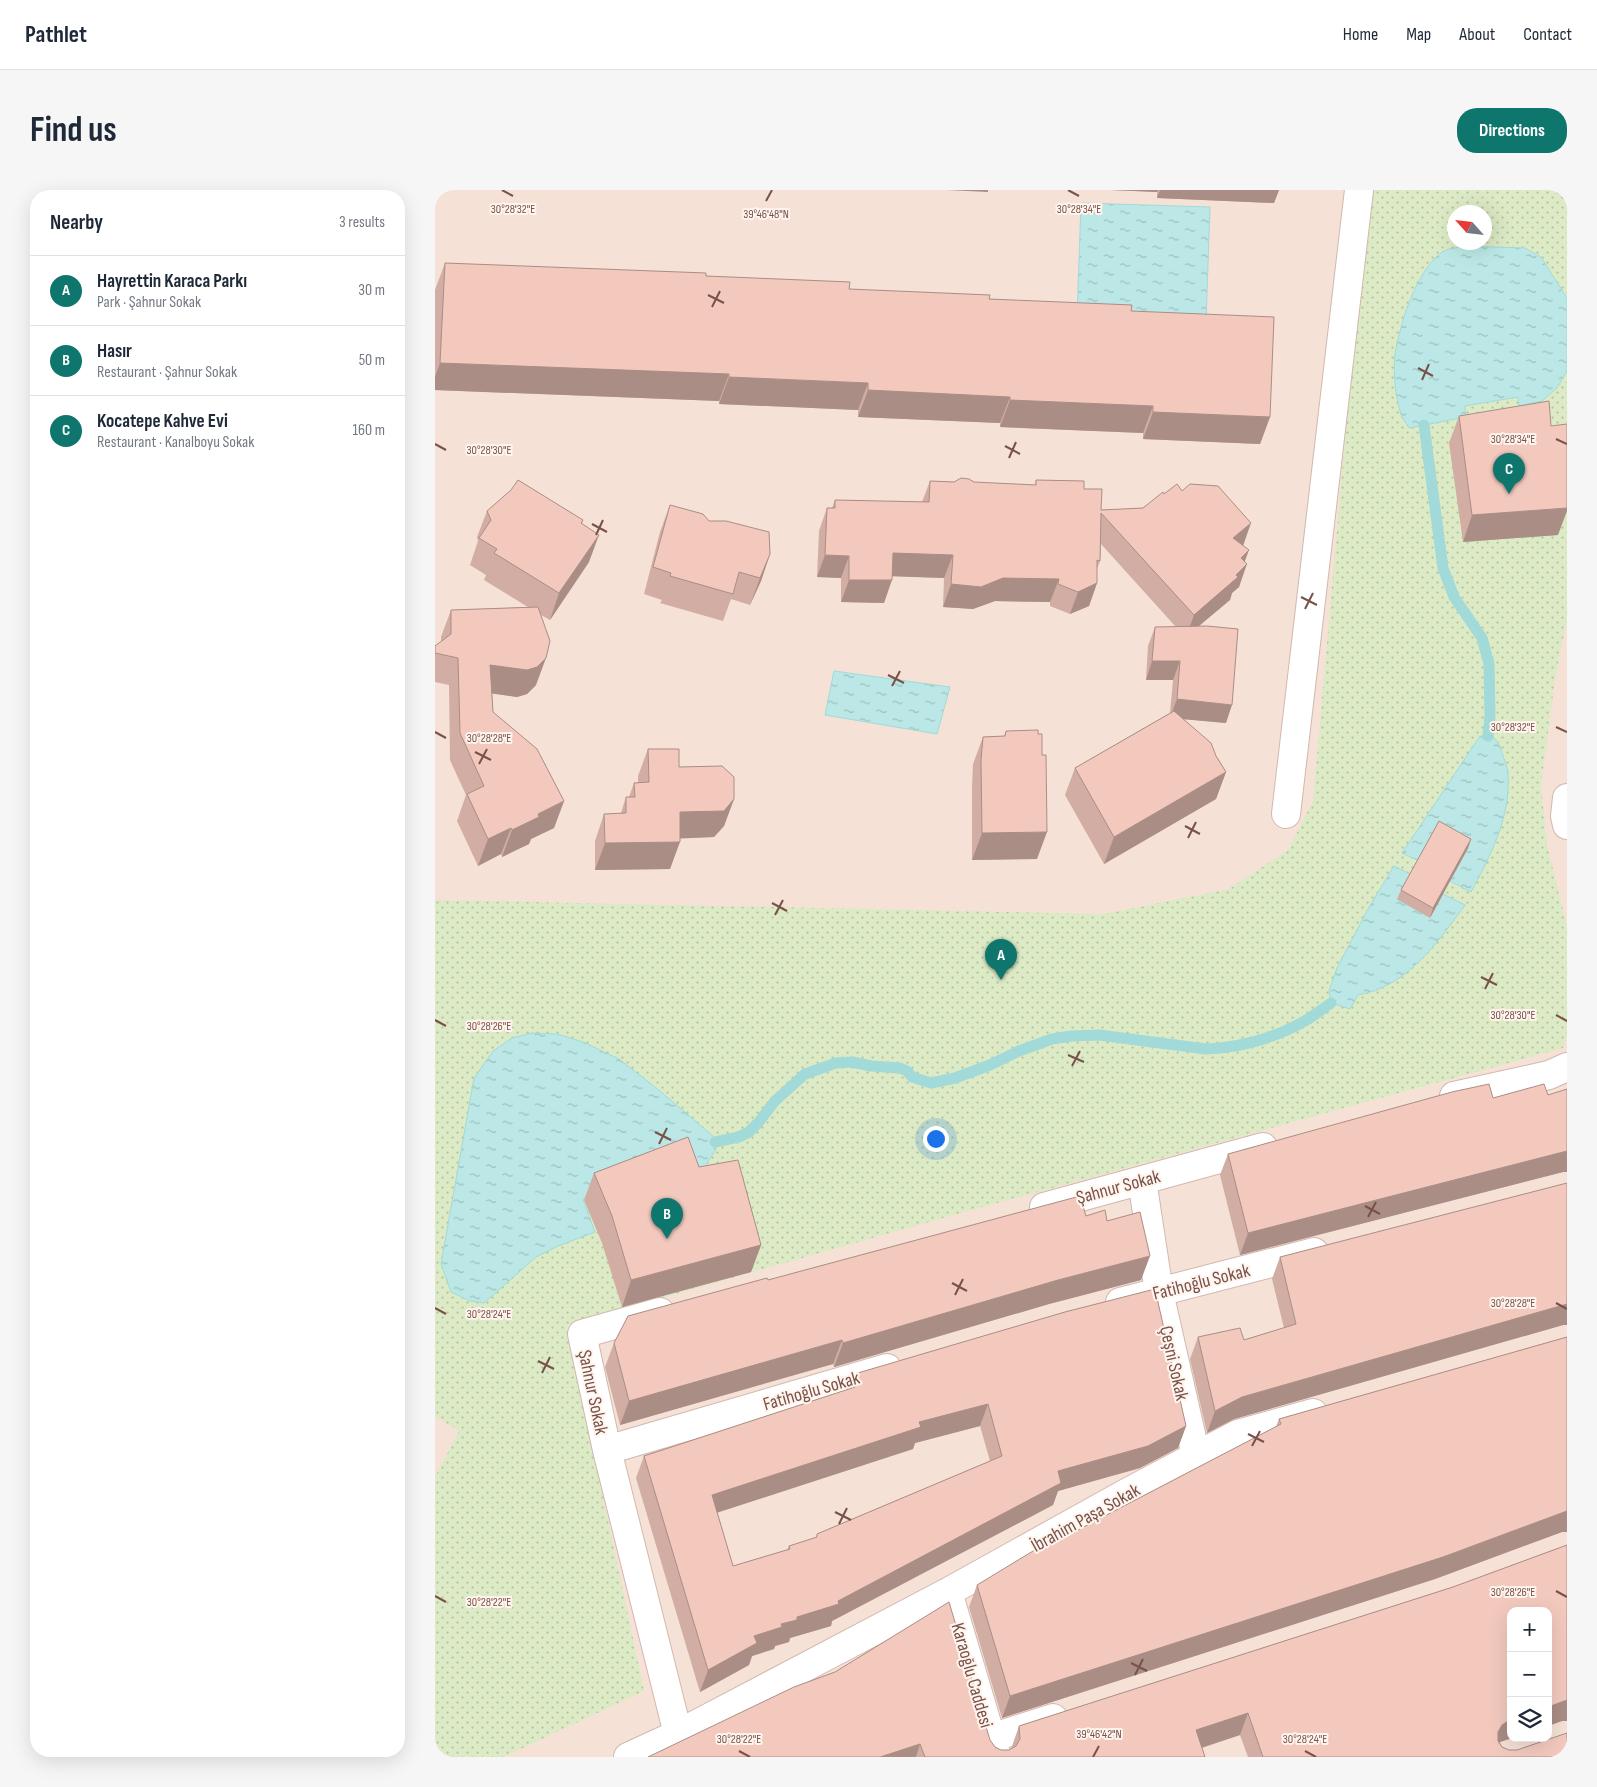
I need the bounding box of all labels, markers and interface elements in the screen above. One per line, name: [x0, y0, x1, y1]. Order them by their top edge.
text: Pathlet: [25, 20, 87, 49]
text: Home: [1343, 24, 1378, 45]
text: Map: [1406, 24, 1431, 45]
text: About: [1459, 24, 1495, 45]
text: Contact: [1523, 24, 1572, 45]
button: Directions: [1457, 108, 1567, 153]
text: Find us: [30, 109, 117, 152]
text: 30°28'32"E: [491, 202, 535, 217]
text: 30°28'34"E: [1057, 202, 1101, 217]
north arrow: [1447, 205, 1492, 250]
text: 39°46'48"N: [743, 207, 789, 222]
text: Nearby: [50, 210, 103, 235]
text: 3 results: [339, 213, 385, 232]
text: Hayrettin Karaca Parkı: [97, 270, 247, 293]
text: A: [62, 281, 70, 300]
text: 30 m: [358, 281, 385, 300]
text: Park · Şahnur Sokak: [97, 293, 201, 312]
text: Hasır: [97, 340, 132, 363]
text: B: [62, 351, 70, 370]
text: 50 m: [359, 351, 385, 370]
text: Restaurant · Şahnur Sokak: [97, 363, 237, 382]
text: Kocatepe Kahve Evi: [97, 410, 228, 433]
text: C: [62, 421, 70, 440]
text: 160 m: [352, 421, 385, 440]
text: 30°28'34"E: [1491, 432, 1535, 447]
text: Restaurant · Kanalboyu Sokak: [97, 433, 254, 452]
text: 30°28'30"E: [467, 443, 511, 458]
pin: C: [1493, 453, 1525, 494]
text: 30°28'32"E: [1491, 720, 1535, 735]
text: 30°28'28"E: [467, 731, 511, 746]
pin: A: [985, 939, 1017, 980]
text: 30°28'30"E: [1491, 1008, 1535, 1023]
text: 30°28'26"E: [467, 1019, 511, 1034]
your location: [923, 1126, 949, 1152]
street label: Şahnur Sokak: [1074, 1165, 1164, 1210]
pin: B: [651, 1198, 683, 1239]
street label: Fatihoğlu Sokak: [1150, 1259, 1253, 1306]
text: 30°28'28"E: [1491, 1296, 1535, 1311]
text: 30°28'24"E: [467, 1307, 511, 1322]
street label: Çeşni Sokak: [1154, 1324, 1193, 1404]
street label: Şahnur Sokak: [572, 1348, 613, 1437]
street label: Fatihoğlu Sokak: [760, 1366, 863, 1416]
street label: İbrahim Paşa Sokak: [1027, 1479, 1145, 1558]
text: 30°28'26"E: [1491, 1585, 1535, 1600]
text: 30°28'22"E: [467, 1595, 511, 1610]
map controls: [1507, 1607, 1552, 1742]
button: +: [1507, 1607, 1552, 1652]
street label: Karaoğlu Caddesi: [946, 1620, 998, 1731]
button: −: [1507, 1652, 1552, 1697]
button: layers: [1507, 1697, 1552, 1742]
text: 39°46'42"N: [1076, 1727, 1122, 1742]
text: 30°28'22"E: [717, 1732, 761, 1747]
text: 30°28'24"E: [1283, 1732, 1327, 1747]

